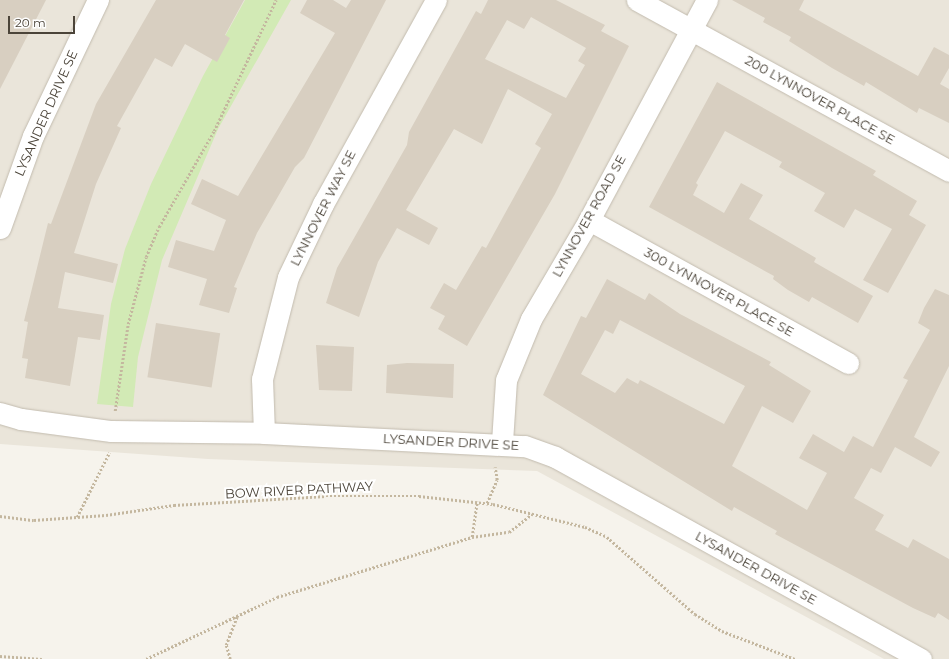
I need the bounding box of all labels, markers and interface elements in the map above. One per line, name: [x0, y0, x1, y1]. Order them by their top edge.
scale bar: [10, 8, 77, 34]
text: 20 m: [15, 15, 46, 30]
street label: LYSANDER DRIVE SE: [11, 48, 81, 178]
street label: 200 LYNNOVER PLACE SE: [742, 52, 898, 148]
street label: LYNNOVER WAY SE: [287, 147, 359, 269]
street label: LYNNOVER ROAD SE: [549, 152, 629, 280]
street label: 300 LYNNOVER PLACE SE: [641, 244, 797, 340]
street label: LYSANDER DRIVE SE: [382, 431, 520, 453]
street label: BOW RIVER PATHWAY: [225, 478, 373, 502]
street label: LYSANDER DRIVE SE: [693, 528, 819, 608]

